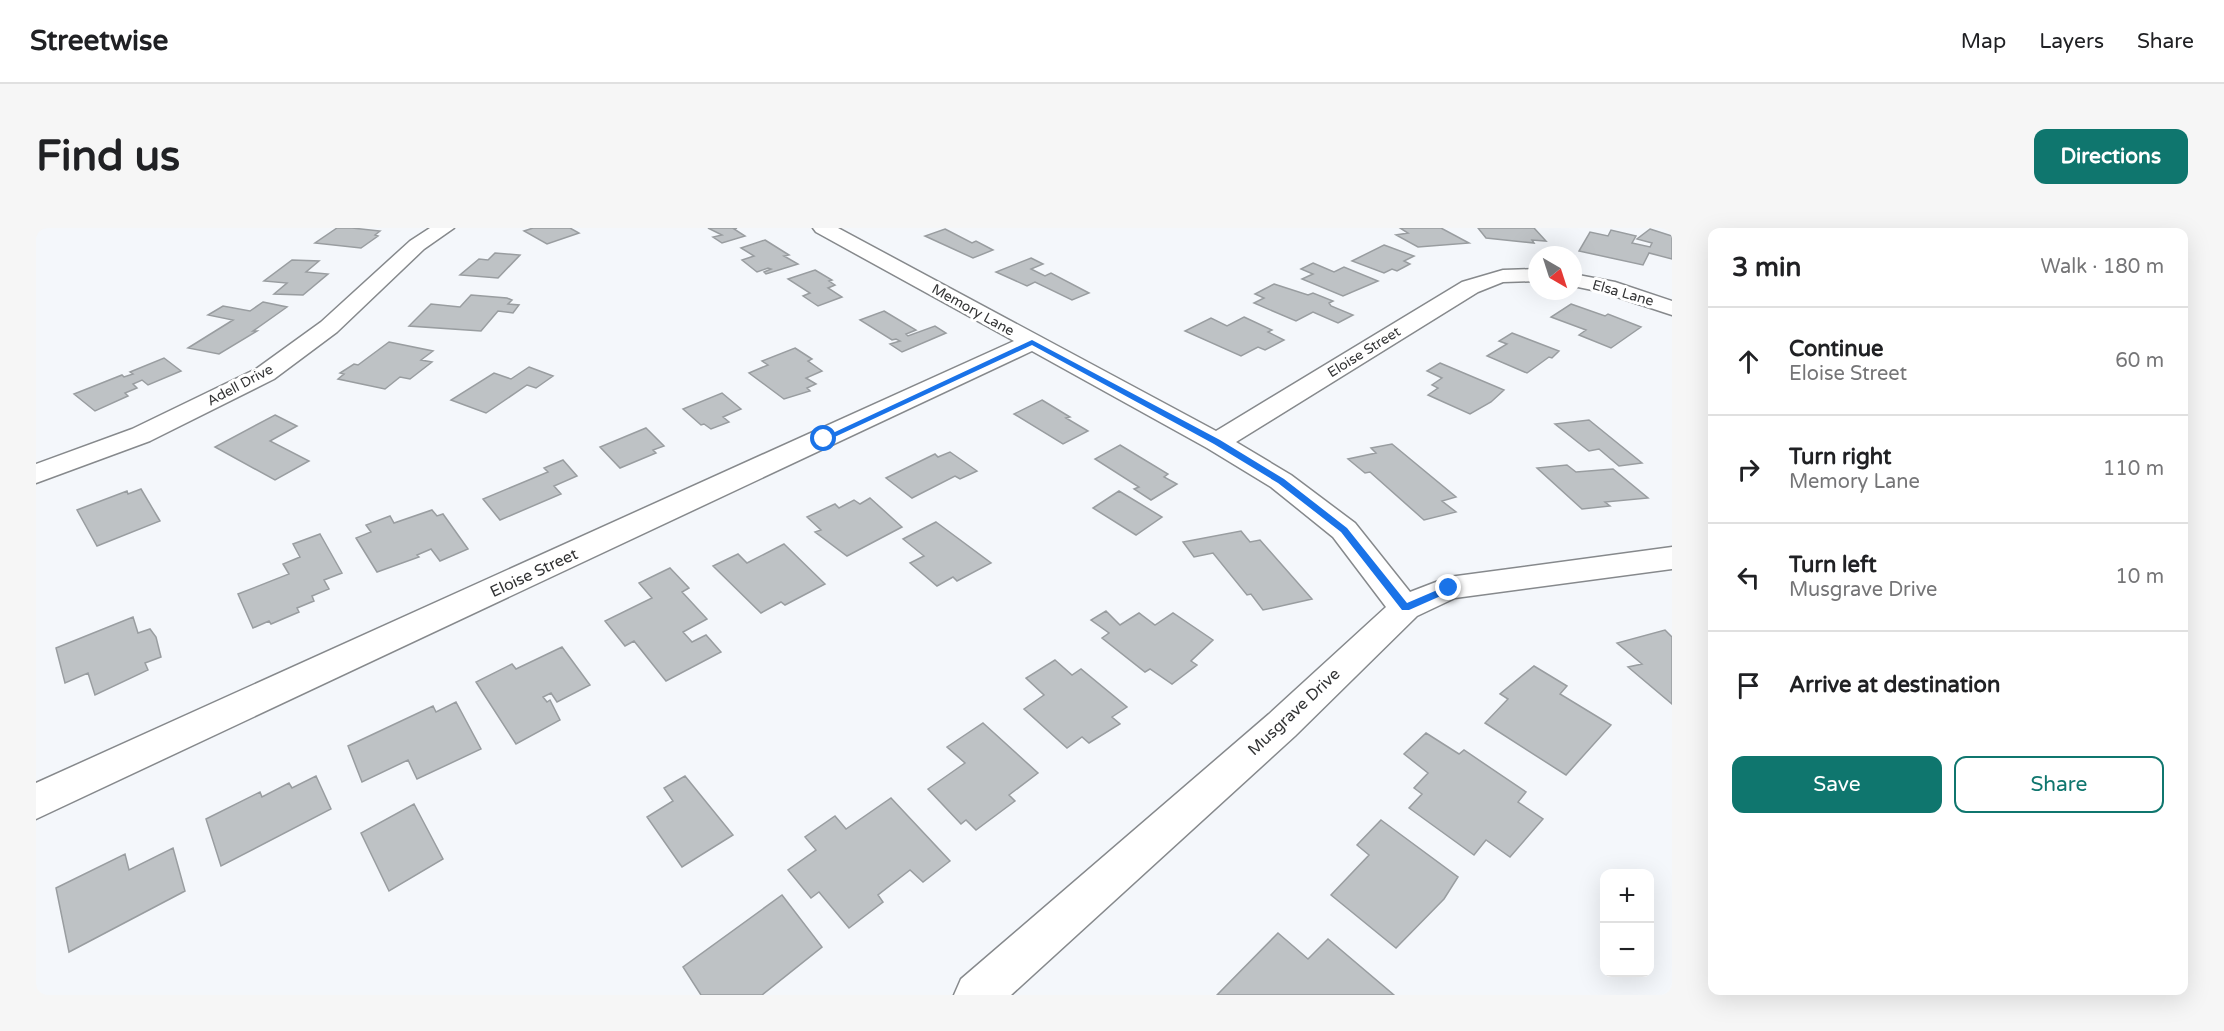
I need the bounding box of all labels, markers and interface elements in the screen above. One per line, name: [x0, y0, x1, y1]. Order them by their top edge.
text: Streetwise: [30, 24, 168, 58]
text: Map: [1961, 29, 2006, 54]
text: Layers: [2039, 29, 2104, 54]
text: Share: [2137, 29, 2194, 54]
button: Directions: [2034, 129, 2188, 184]
text: Find us: [36, 131, 180, 182]
north arrow: [1528, 246, 1582, 300]
text: 3 min: [1732, 252, 1801, 283]
text: Walk · 180 m: [2041, 255, 2164, 279]
street label: Elsa Lane: [1590, 276, 1656, 310]
street label: Memory Lane: [929, 280, 1017, 340]
street label: Eloise Street: [1324, 323, 1404, 381]
text: Continue: [1789, 336, 1884, 362]
icon: ahead: [1732, 345, 1765, 378]
text: 60 m: [2115, 349, 2164, 373]
street label: Adell Drive: [204, 361, 276, 409]
text: Eloise Street: [1789, 362, 1907, 386]
route start: [810, 425, 836, 451]
text: Turn right: [1789, 444, 1891, 470]
icon: right: [1732, 453, 1765, 486]
text: 110 m: [2103, 457, 2164, 481]
text: Memory Lane: [1789, 470, 1920, 494]
street label: Eloise Street: [487, 544, 581, 602]
text: Turn left: [1789, 552, 1877, 578]
icon: left: [1732, 561, 1765, 594]
text: 10 m: [2115, 565, 2164, 589]
route end: [1435, 574, 1461, 600]
text: Musgrave Drive: [1789, 578, 1937, 602]
street label: Musgrave Drive: [1244, 664, 1344, 760]
icon: arrive: [1732, 669, 1765, 702]
text: Arrive at destination: [1789, 672, 2000, 698]
button: Save: [1732, 756, 1942, 813]
button: Share: [1954, 756, 2164, 813]
map controls: [1600, 869, 1654, 977]
button: +: [1600, 869, 1654, 923]
button: −: [1600, 923, 1654, 977]

